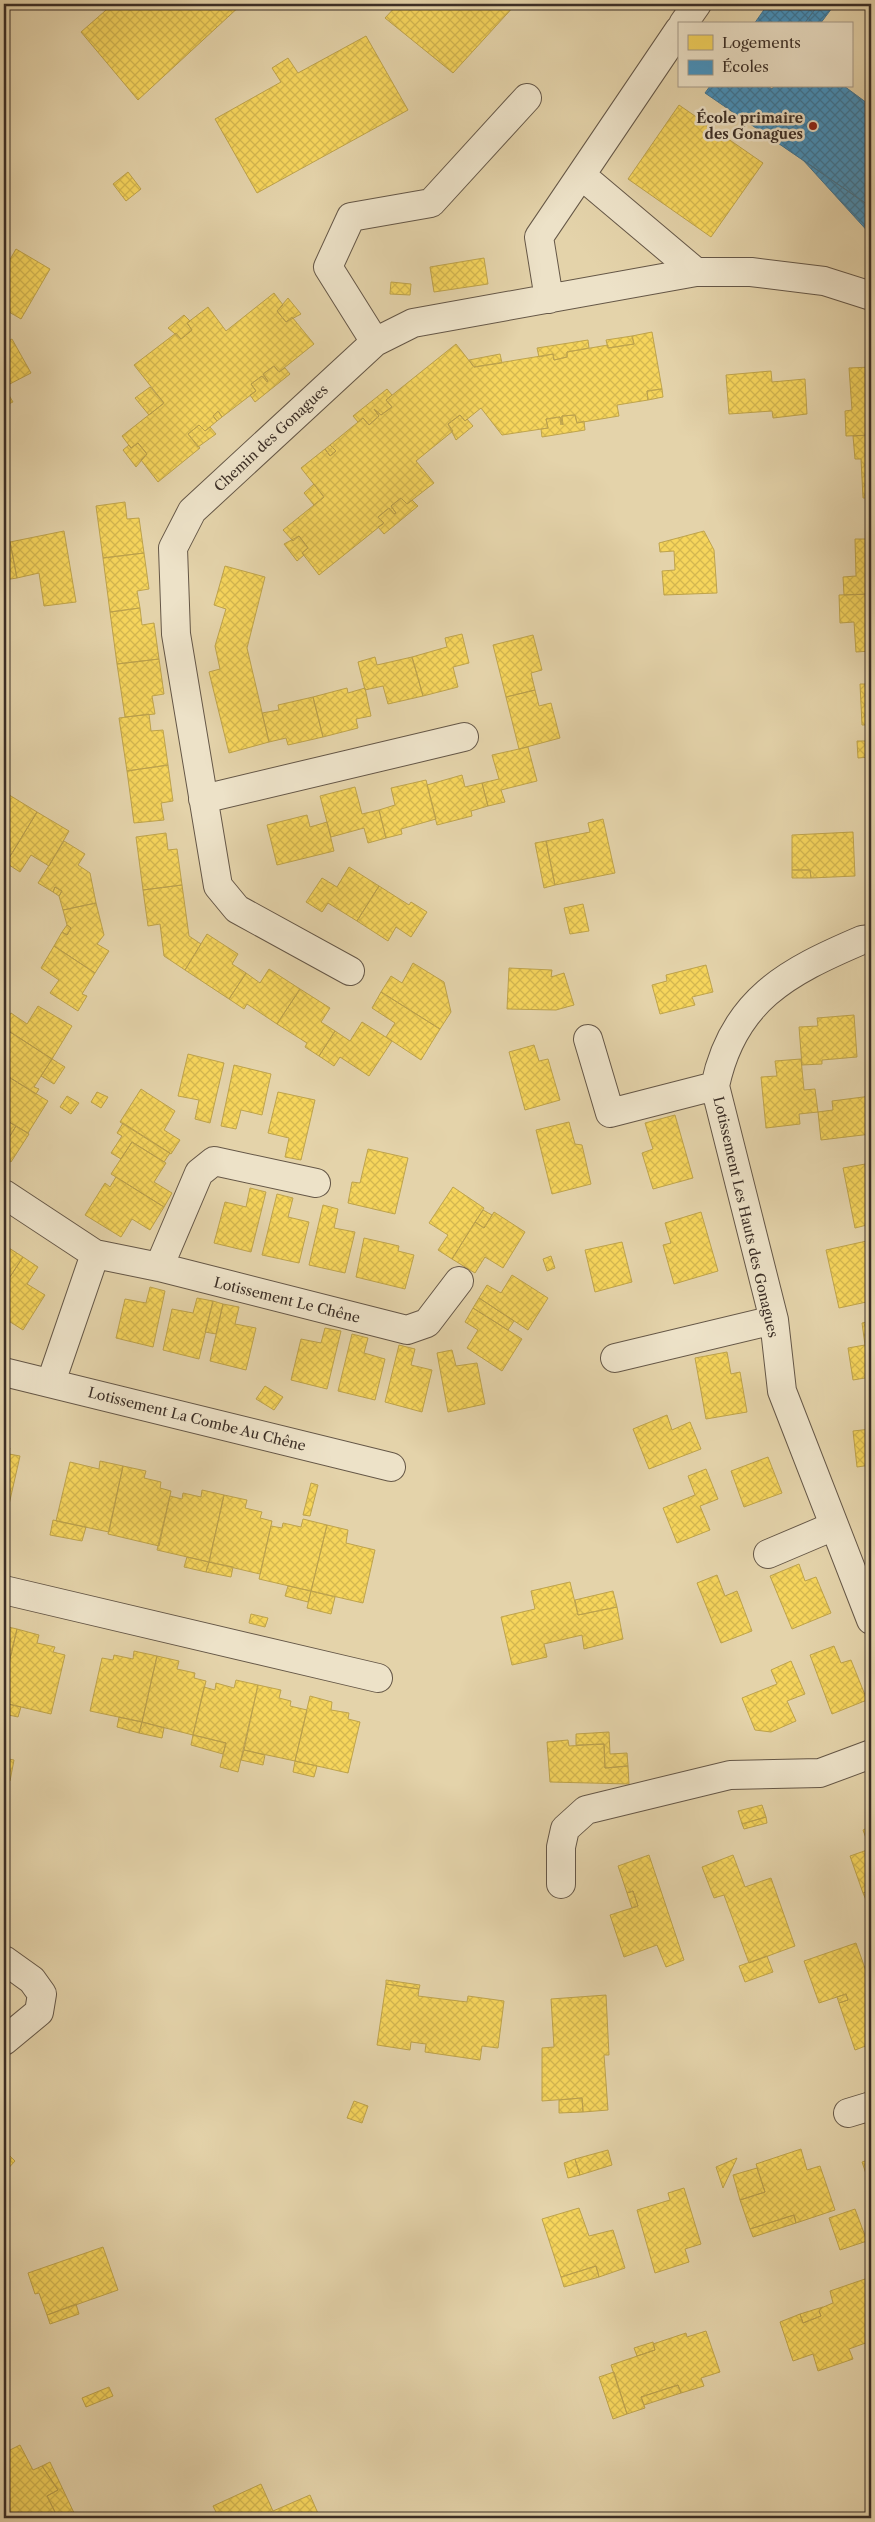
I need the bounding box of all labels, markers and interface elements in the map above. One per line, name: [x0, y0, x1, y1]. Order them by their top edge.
legend: [678, 22, 852, 88]
text: Logements: [722, 33, 801, 52]
text: Écoles: [722, 57, 769, 76]
place label: École primaire des Gonagues: [696, 108, 803, 143]
marker: École primaire des Gonagues: [807, 120, 819, 132]
street label: Chemin des Gonagues: [210, 380, 332, 496]
street label: Lotissement Les Hauts des Gonagues: [709, 1095, 783, 1339]
street label: Lotissement Le Chêne: [212, 1273, 362, 1327]
street label: Lotissement La Combe Au Chêne: [86, 1383, 308, 1455]

